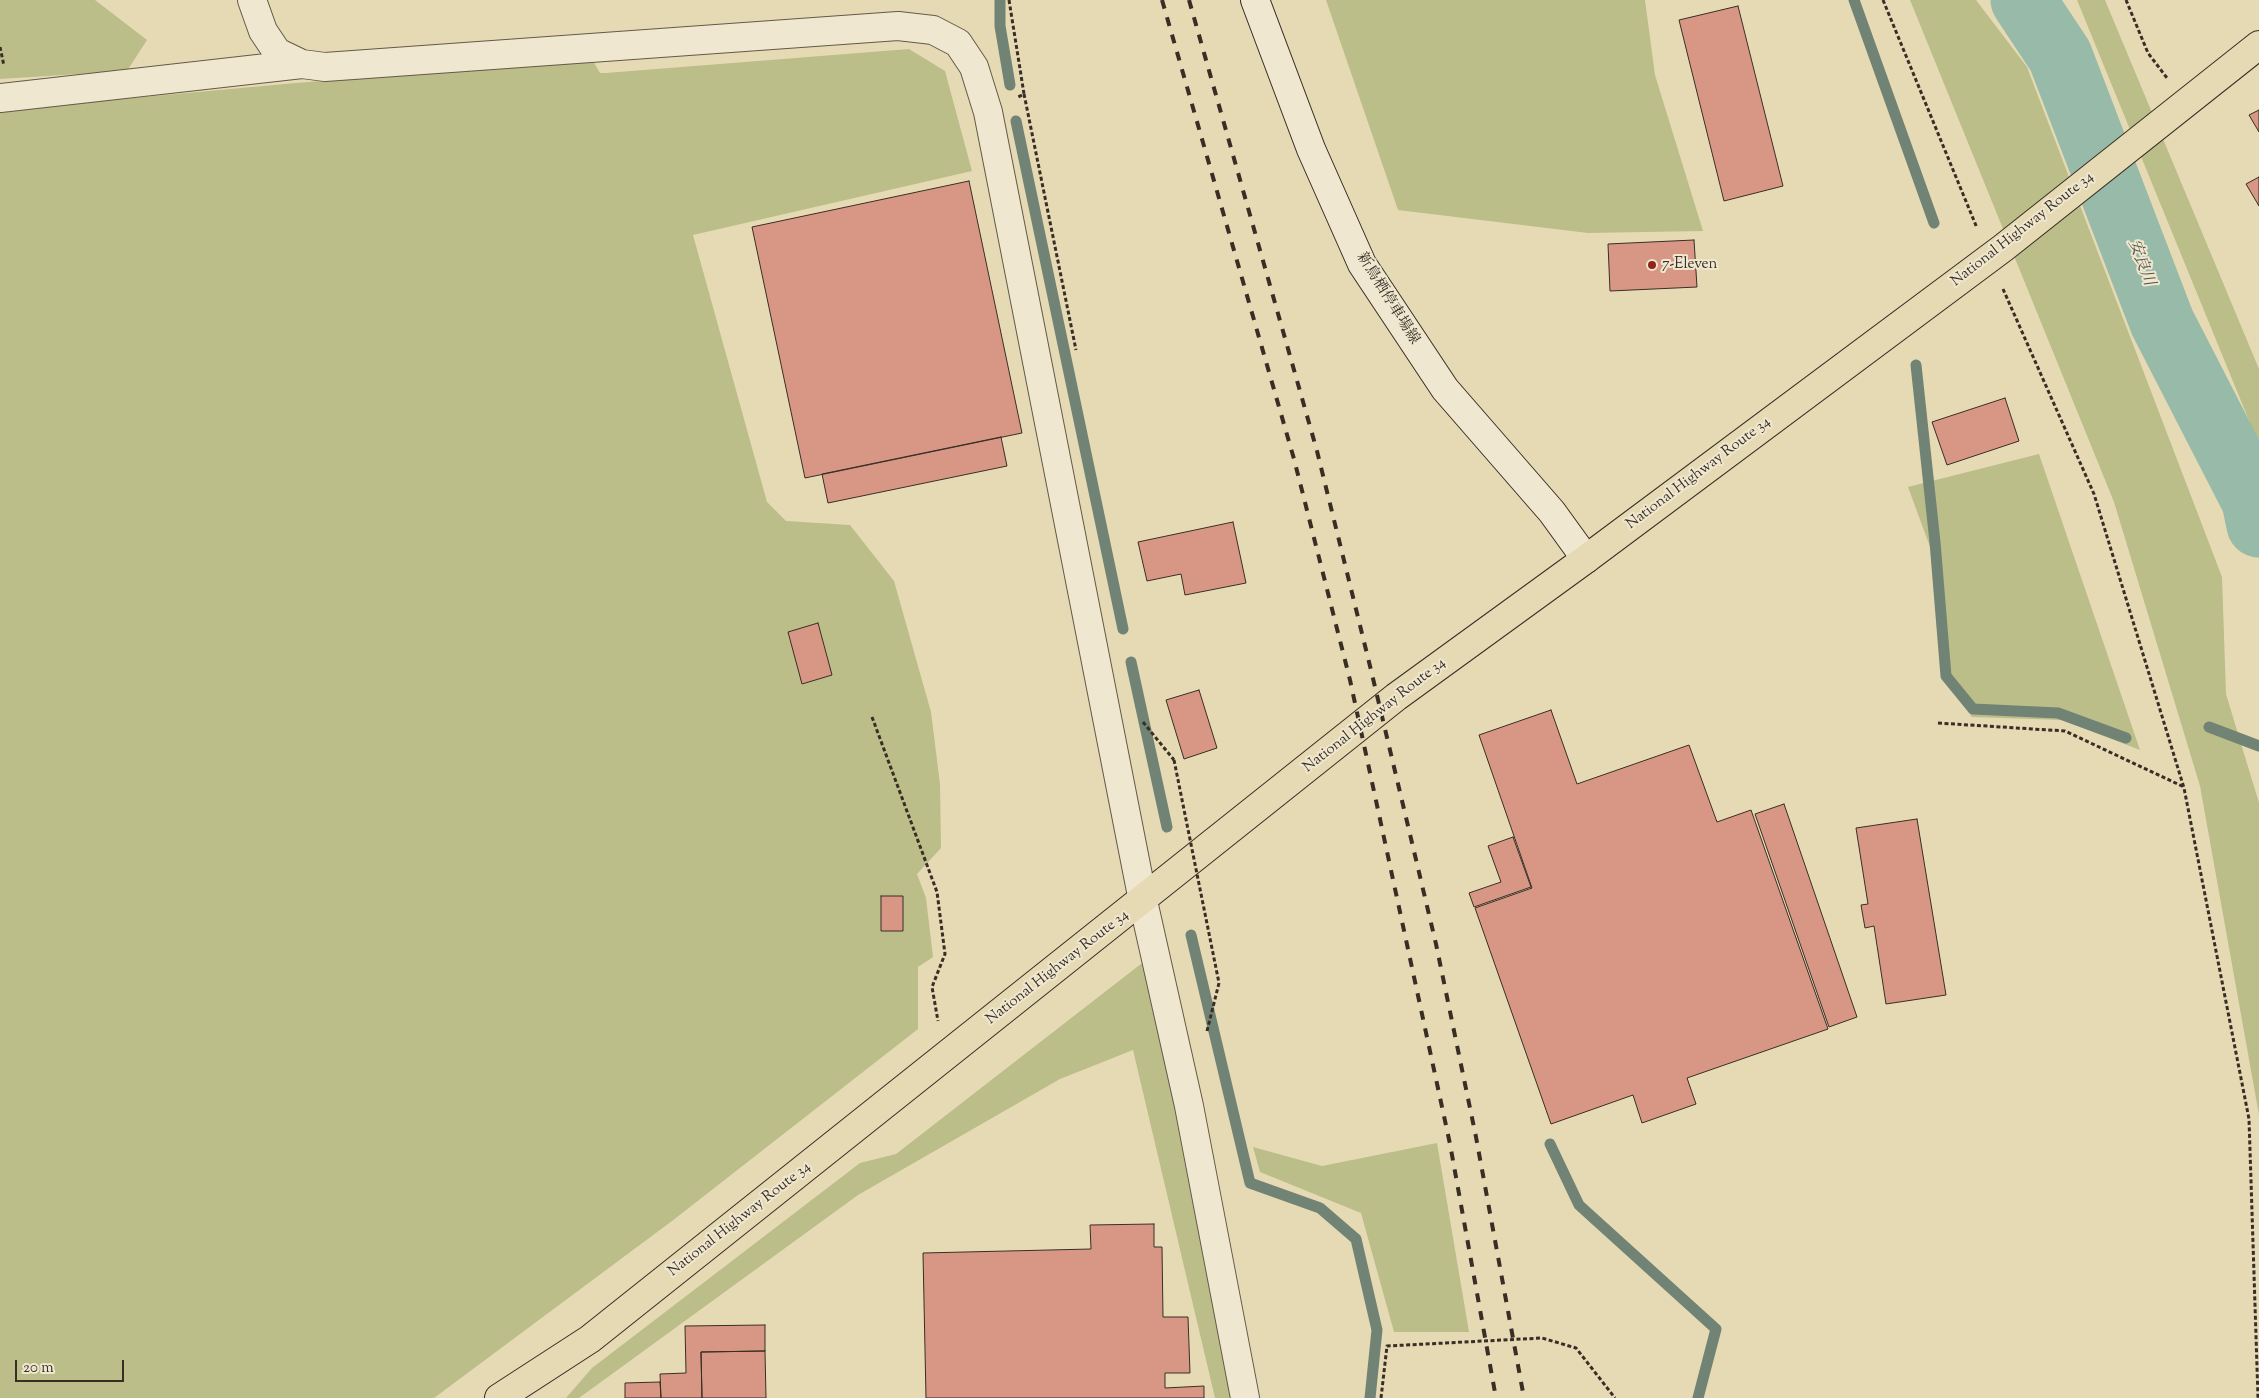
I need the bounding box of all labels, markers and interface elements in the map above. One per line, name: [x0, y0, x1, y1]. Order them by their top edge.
street label: National Highway Route 34: [1948, 169, 2098, 291]
water label: 安良川: [2122, 237, 2158, 289]
street label: 新鳥栖停車場線: [1352, 250, 1422, 348]
place label: 7-Eleven: [1662, 256, 1717, 274]
marker: 7-Eleven: [1646, 259, 1658, 271]
street label: National Highway Route 34: [1623, 414, 1775, 534]
street label: National Highway Route 34: [1300, 655, 1450, 777]
street label: National Highway Route 34: [983, 907, 1133, 1029]
street label: National Highway Route 34: [665, 1159, 815, 1281]
scale bar: [18, 1350, 126, 1382]
text: 20 m: [23, 1358, 54, 1379]

